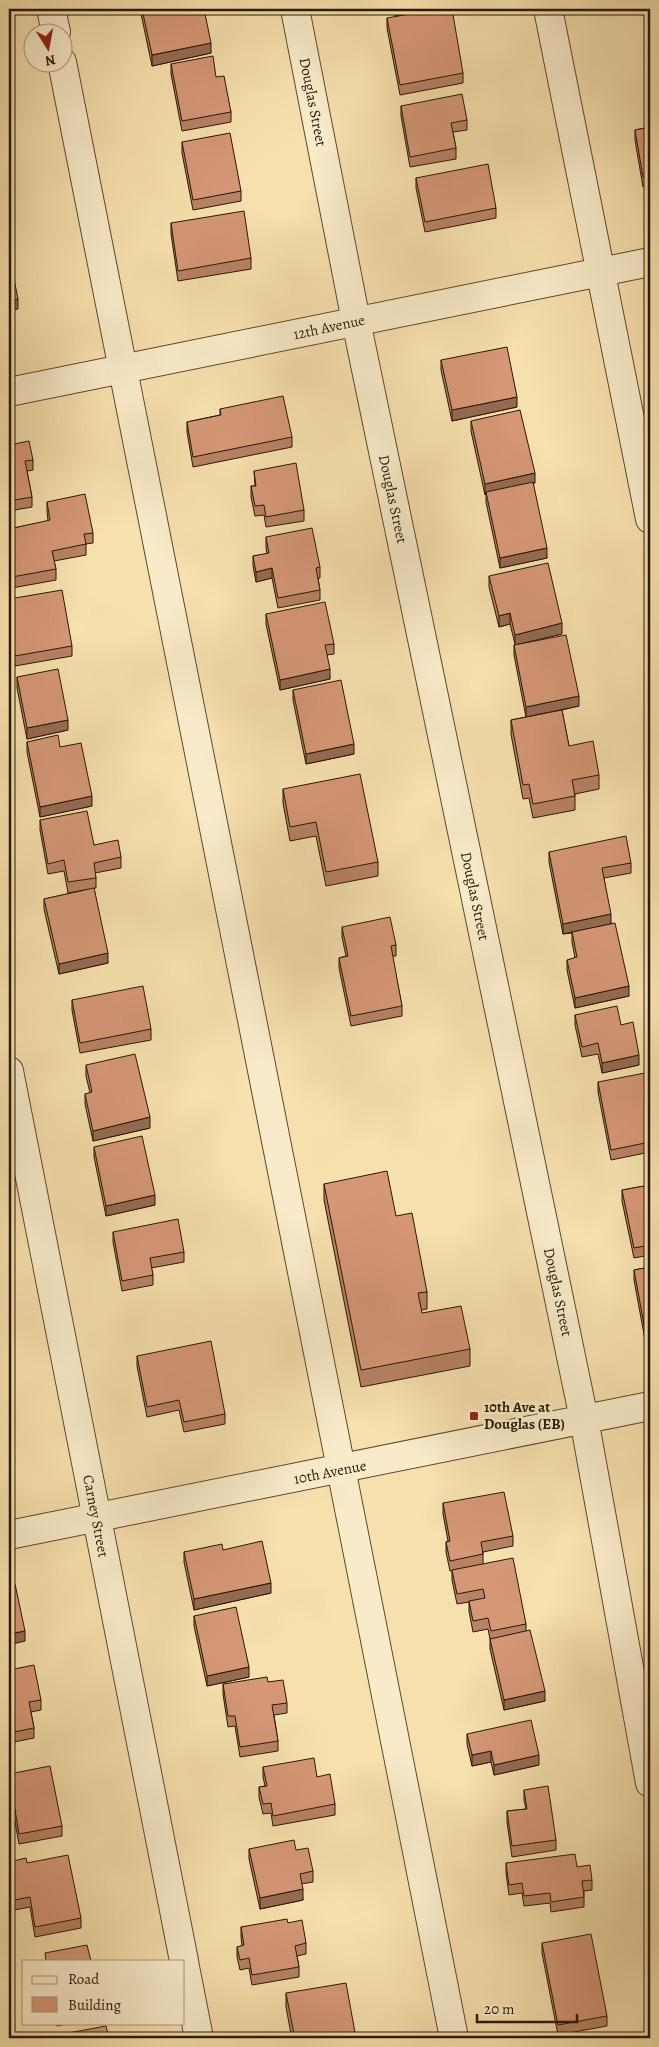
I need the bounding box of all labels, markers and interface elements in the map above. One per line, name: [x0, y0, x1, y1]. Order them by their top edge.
north arrow: [22, 22, 72, 72]
text: N: [44, 50, 57, 71]
street label: Douglas Street: [295, 56, 331, 148]
street label: 12th Avenue: [291, 310, 367, 344]
street label: Douglas Street: [374, 453, 412, 545]
street label: Douglas Street: [456, 850, 494, 942]
street label: Douglas Street: [539, 1246, 577, 1338]
place label: 10th Ave at Douglas (EB): [484, 1397, 565, 1434]
marker: 10th Ave at Douglas (EB): [468, 1410, 480, 1422]
street label: 10th Avenue: [292, 1455, 368, 1489]
street label: Carney Street: [78, 1473, 114, 1559]
legend: [22, 1960, 185, 2024]
text: Road: [68, 1969, 100, 1989]
scale bar: [477, 1992, 576, 2024]
text: Building: [68, 1995, 121, 2015]
text: 20 m: [484, 1999, 515, 2019]

